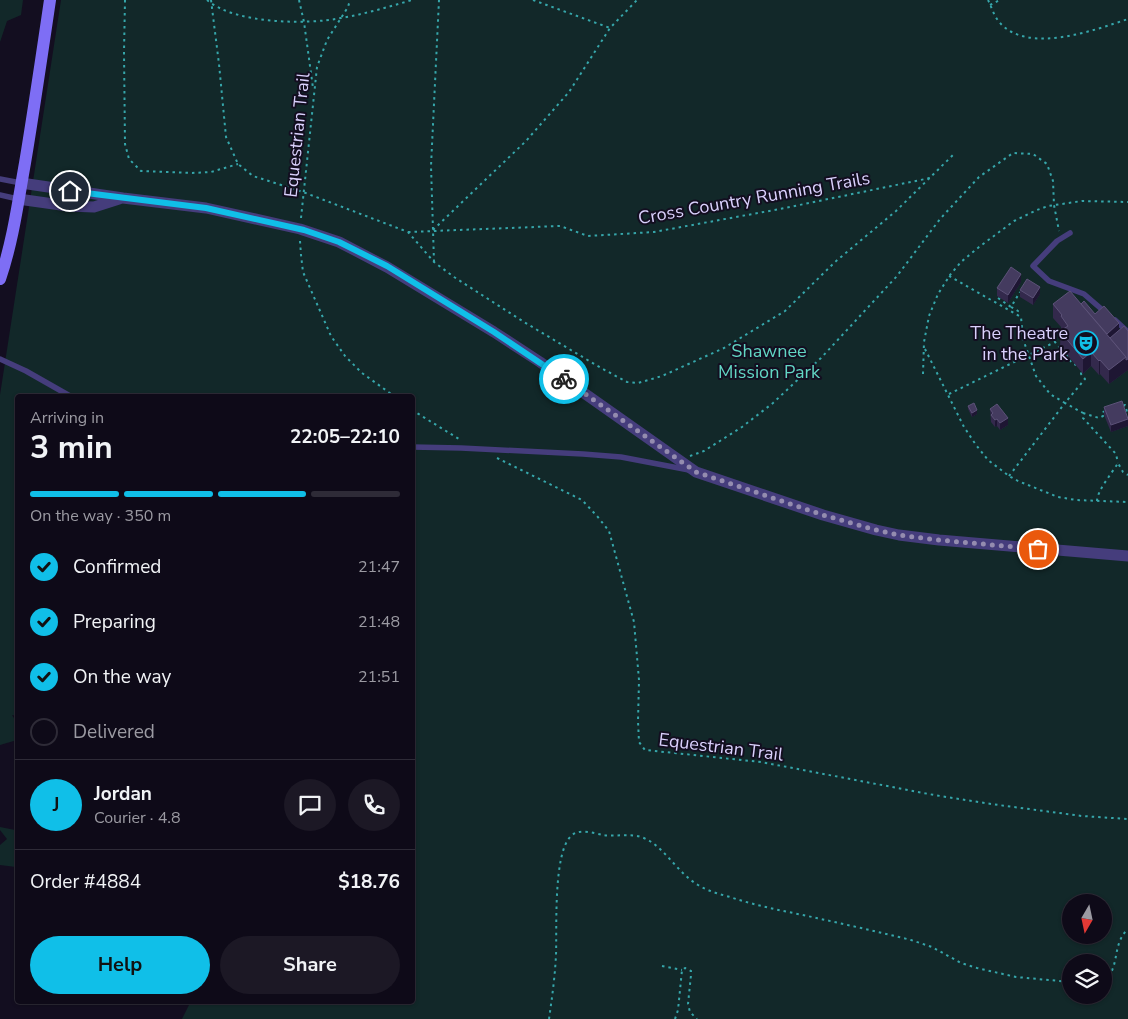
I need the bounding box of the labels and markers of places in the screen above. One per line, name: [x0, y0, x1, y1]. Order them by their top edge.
pin: [49, 170, 91, 212]
place label: The Theatre in the Park: [970, 321, 1069, 366]
theatre icon: The Theatre in the Park: [1073, 330, 1099, 356]
pin: [1017, 528, 1059, 570]

